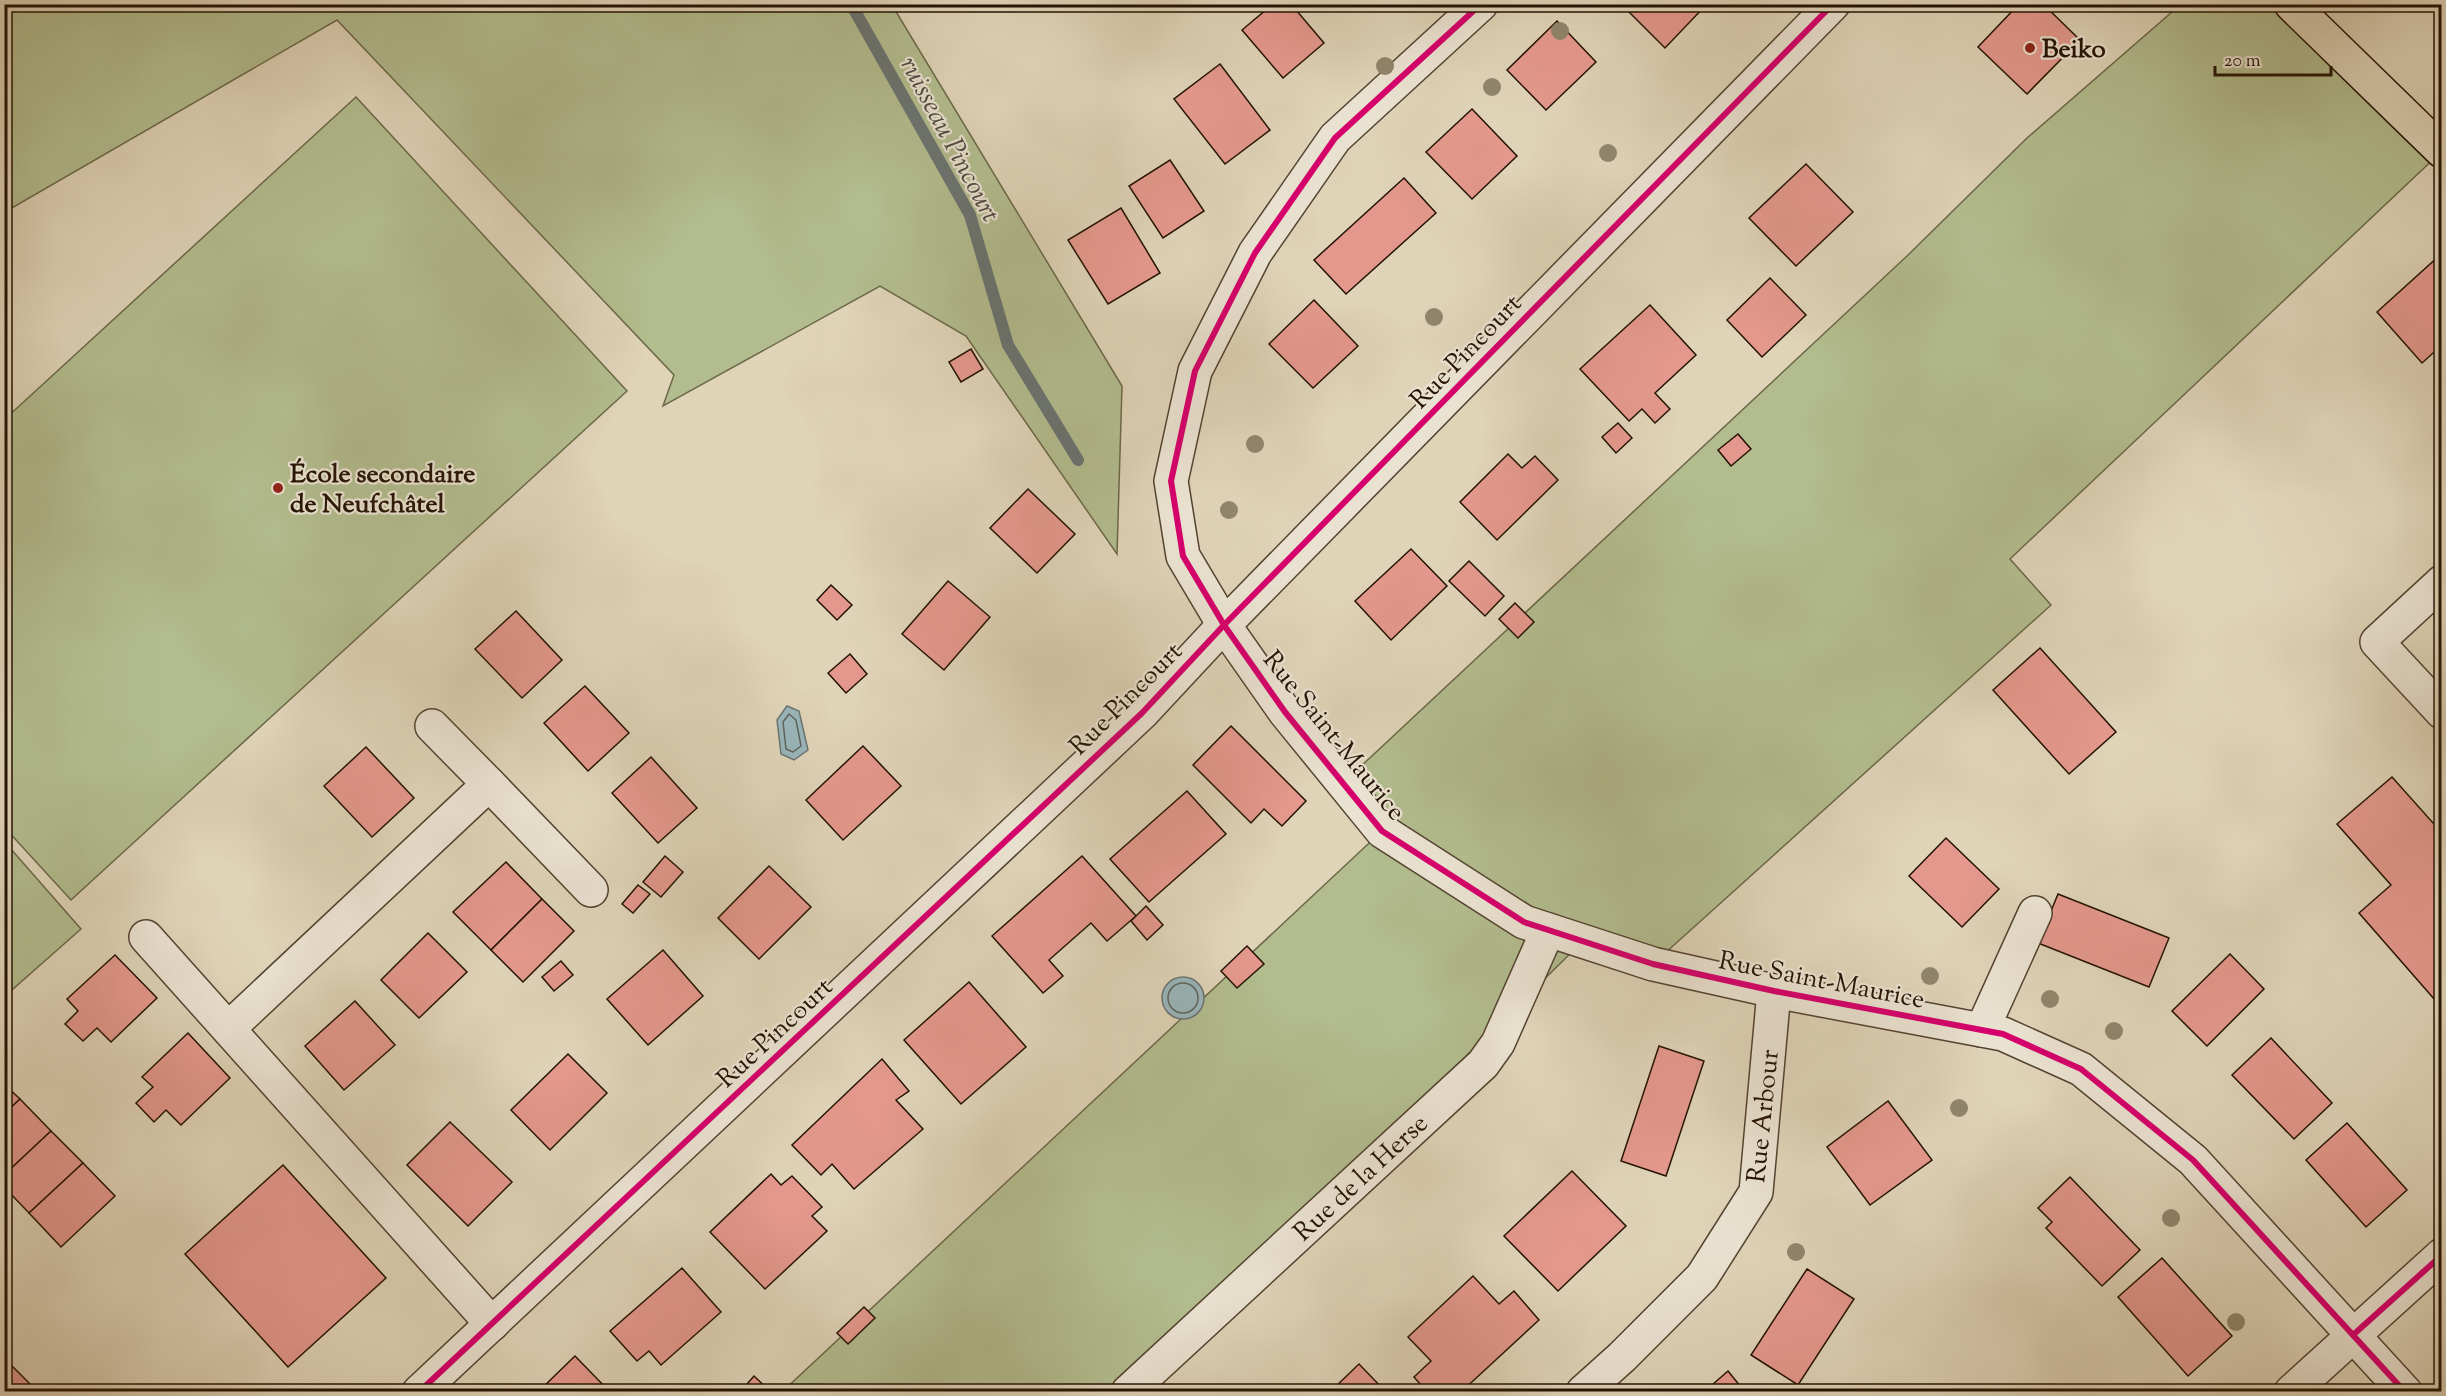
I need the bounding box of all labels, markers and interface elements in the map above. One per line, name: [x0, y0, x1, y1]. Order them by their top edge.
place label: Beiko: [2042, 32, 2106, 69]
scale bar: [2215, 39, 2330, 77]
marker: Beiko: [2023, 41, 2037, 55]
text: 20 m: [2224, 49, 2261, 75]
water label: ruisseau Pincourt: [889, 51, 1009, 230]
street label: Rue Pincourt: [1402, 287, 1531, 418]
place label: École secondaire de Neufchâtel: [290, 457, 475, 524]
marker: École secondaire de Neufchâtel: [271, 481, 285, 495]
street label: Rue Pincourt: [1062, 635, 1192, 765]
street label: Rue Saint-Maurice: [1253, 644, 1413, 830]
street label: Rue Saint-Maurice: [1715, 943, 1928, 1020]
street label: Rue Pincourt: [709, 970, 842, 1097]
street label: Rue Arbour: [1739, 1048, 1790, 1185]
street label: Rue de la Herse: [1286, 1107, 1437, 1251]

